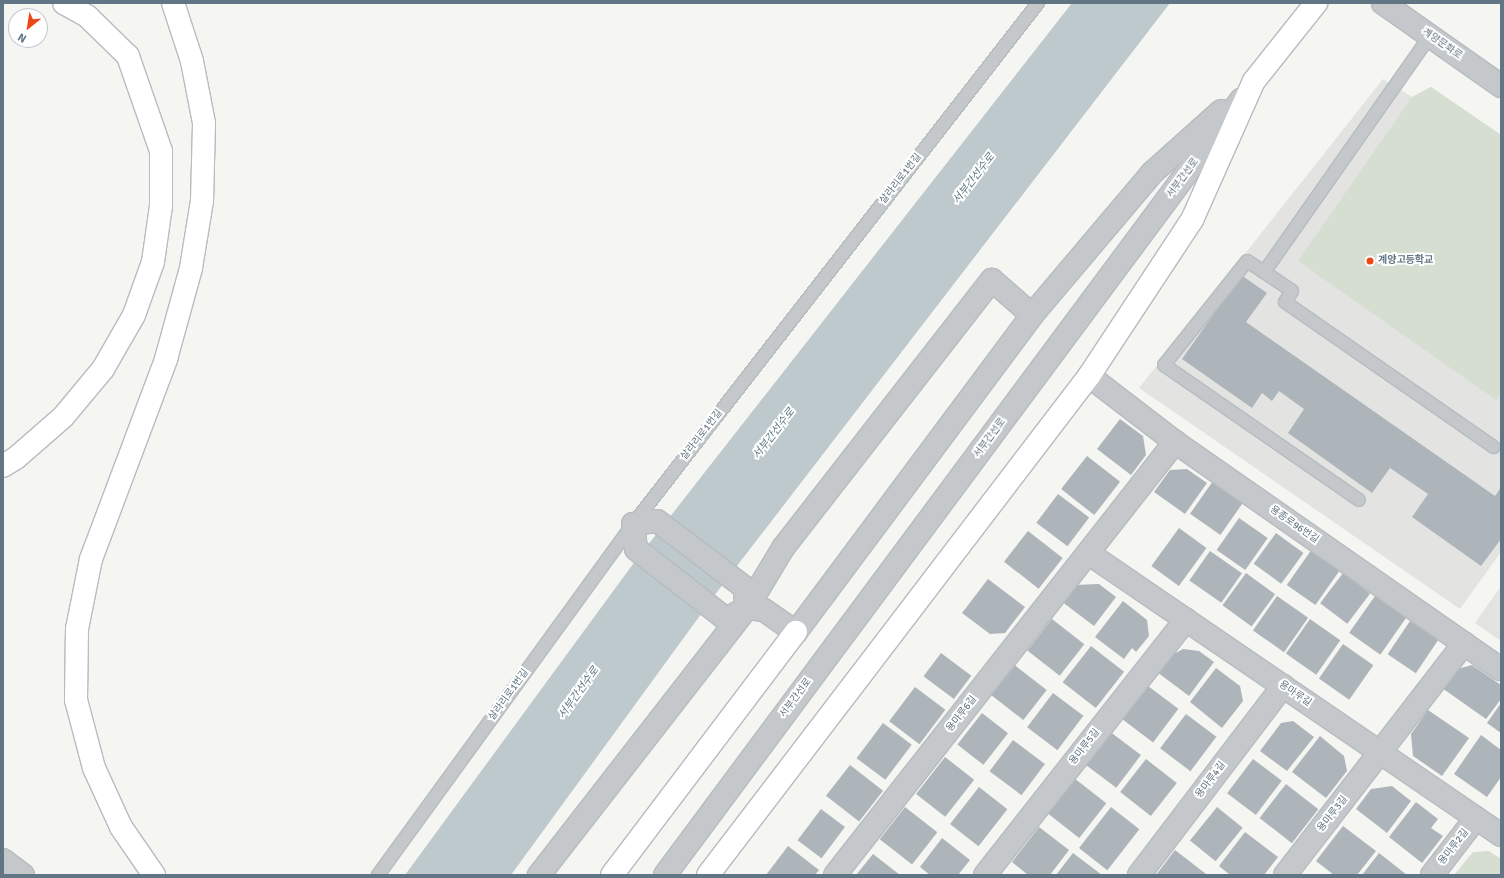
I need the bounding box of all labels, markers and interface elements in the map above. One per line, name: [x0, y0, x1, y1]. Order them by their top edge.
north arrow: [8, 8, 48, 48]
street label: 계양문화로: [1420, 26, 1464, 62]
text: N: [16, 30, 29, 46]
street label: 살라리로1번길: [878, 151, 924, 207]
water label: 서부간선수로: [950, 151, 998, 207]
street label: 서부간선로: [1164, 156, 1202, 200]
place label: 계양고등학교: [1378, 255, 1433, 267]
marker: 계양고등학교: [1365, 256, 1375, 266]
water label: 서부간선수로: [750, 406, 798, 462]
street label: 살라리로1번길: [679, 407, 725, 463]
street label: 서부간선로: [971, 416, 1009, 460]
street label: 용종로96번길: [1267, 504, 1321, 546]
water label: 서부간선수로: [556, 665, 602, 721]
street label: 살라리로1번길: [486, 667, 532, 723]
street label: 서부간선로: [777, 676, 815, 720]
street label: 용마루길: [1276, 679, 1314, 709]
street label: 용마루6길: [944, 694, 980, 734]
street label: 용마루5길: [1067, 727, 1103, 767]
street label: 용마루4길: [1194, 760, 1228, 800]
street label: 용마루3길: [1315, 794, 1351, 834]
street label: 용마루2길: [1436, 827, 1472, 867]

